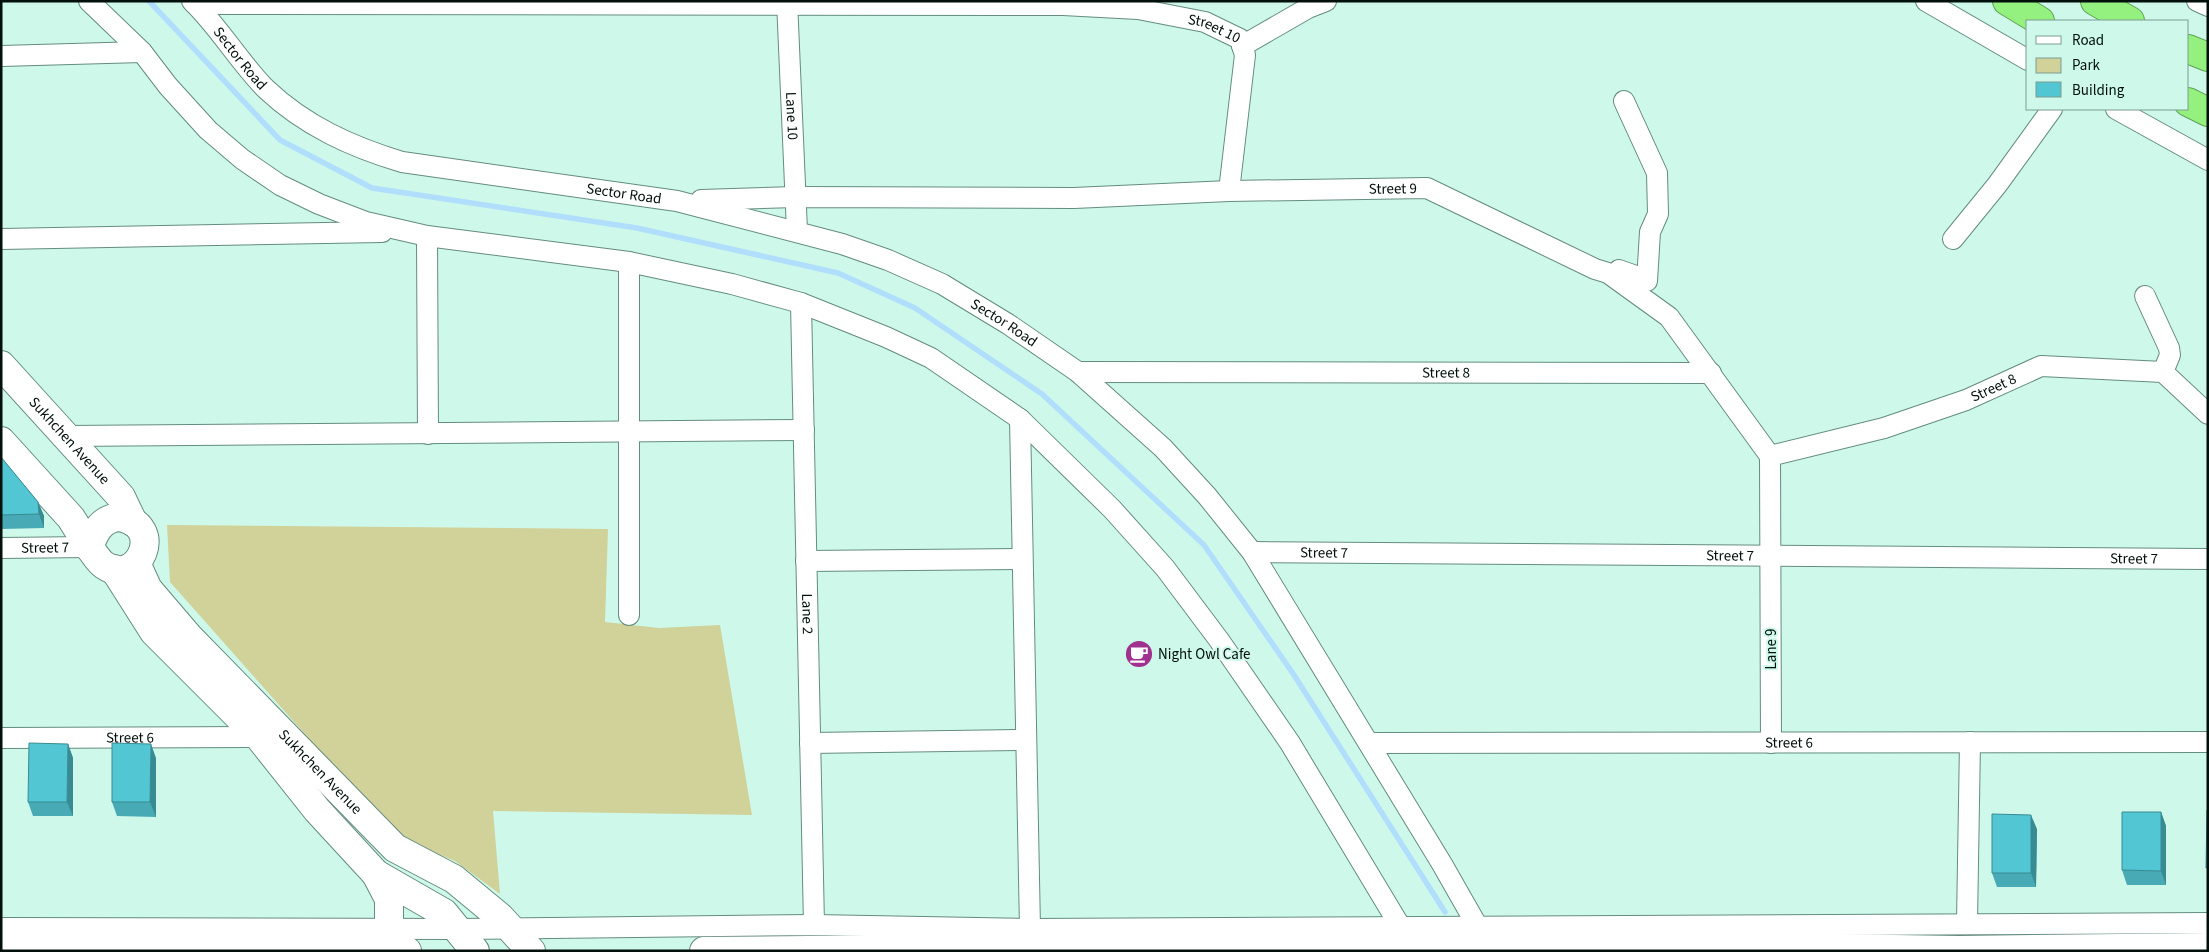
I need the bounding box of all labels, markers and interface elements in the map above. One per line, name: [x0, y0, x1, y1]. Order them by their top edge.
street label: Street 10: [1186, 9, 1244, 49]
legend: [2026, 20, 2189, 110]
street label: Sector Road: [208, 23, 272, 95]
text: Road: [2072, 30, 2104, 51]
text: Park: [2072, 55, 2101, 76]
text: Building: [2072, 80, 2125, 101]
street label: Lane 10: [780, 91, 803, 141]
street label: Sector Road: [585, 178, 663, 210]
street label: Street 9: [1369, 178, 1417, 200]
street label: Sector Road: [966, 294, 1041, 352]
street label: Street 8: [1422, 363, 1470, 384]
street label: Street 8: [1967, 369, 2020, 408]
street label: Sukhchen Avenue: [24, 392, 115, 489]
street label: Street 7: [21, 537, 69, 559]
street label: Street 7: [1300, 542, 1348, 564]
street label: Street 7: [1706, 545, 1754, 567]
street label: Street 7: [2110, 548, 2158, 570]
street label: Lane 2: [796, 593, 818, 635]
street label: Lane 9: [1761, 629, 1782, 669]
cafe icon: Night Owl Cafe: [1124, 639, 1154, 669]
place label: Night Owl Cafe: [1158, 644, 1251, 665]
street label: Sukhchen Avenue: [274, 725, 367, 819]
street label: Street 6: [106, 727, 154, 749]
street label: Street 6: [1765, 732, 1813, 754]

